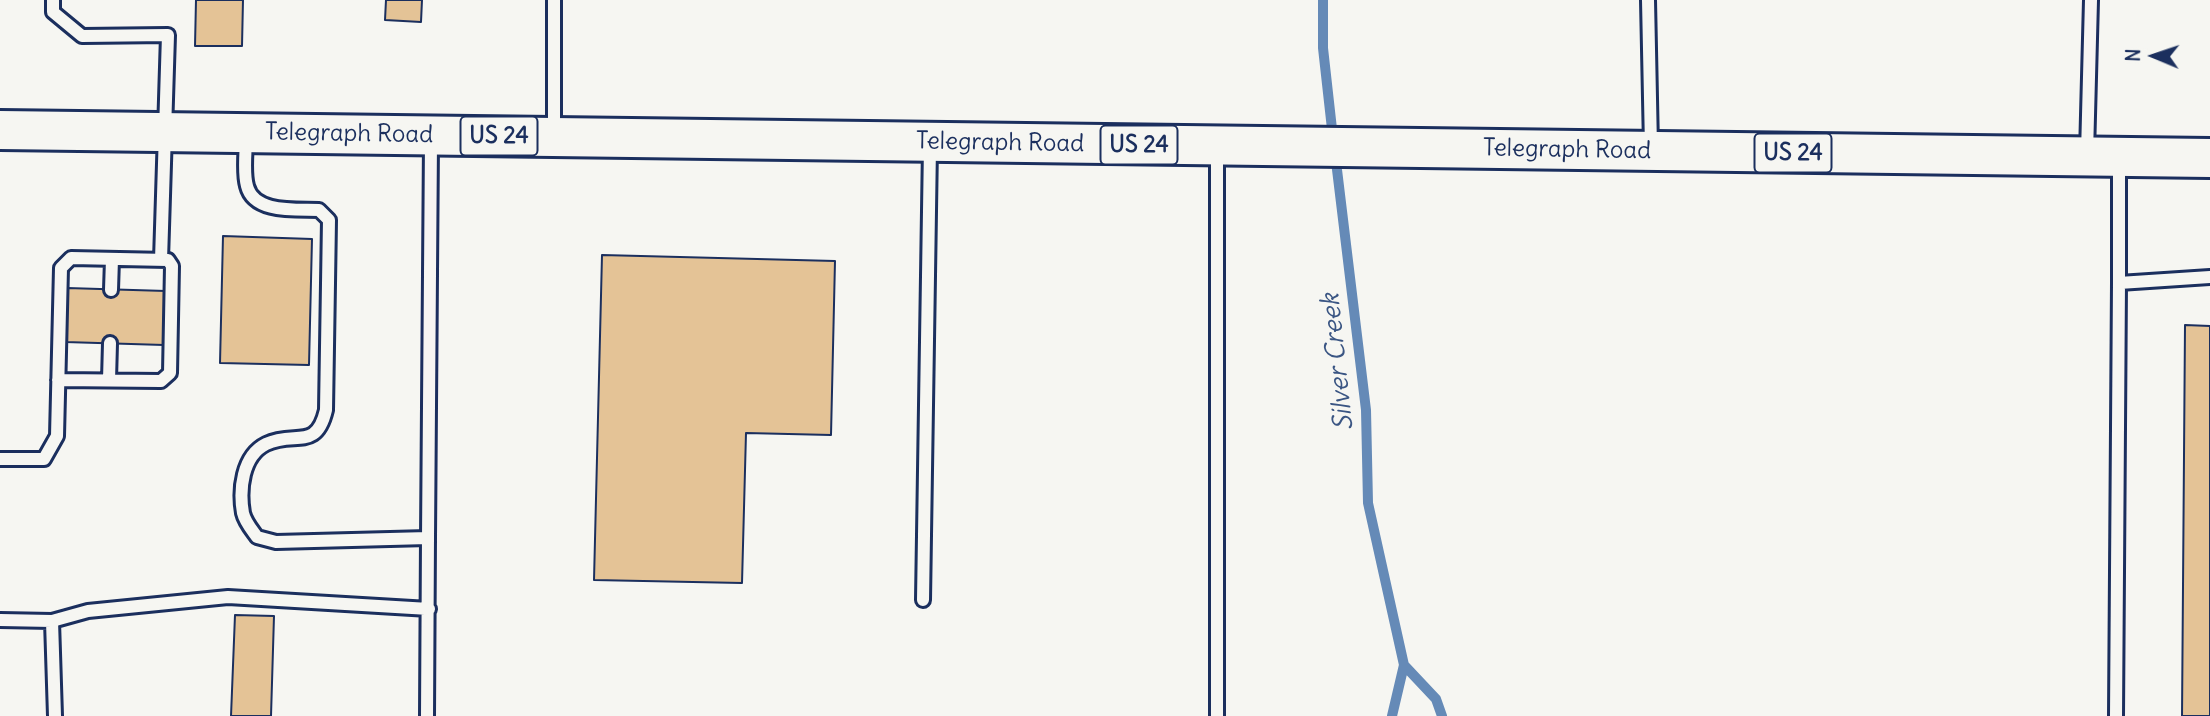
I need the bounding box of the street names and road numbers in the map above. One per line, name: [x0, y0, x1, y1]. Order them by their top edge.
road number: US 24: [461, 116, 538, 155]
street label: Telegraph Road: [265, 118, 433, 150]
road number: US 24: [1100, 126, 1178, 164]
street label: Telegraph Road: [916, 127, 1084, 159]
street label: Telegraph Road: [1483, 134, 1651, 166]
road number: US 24: [1755, 134, 1832, 172]

